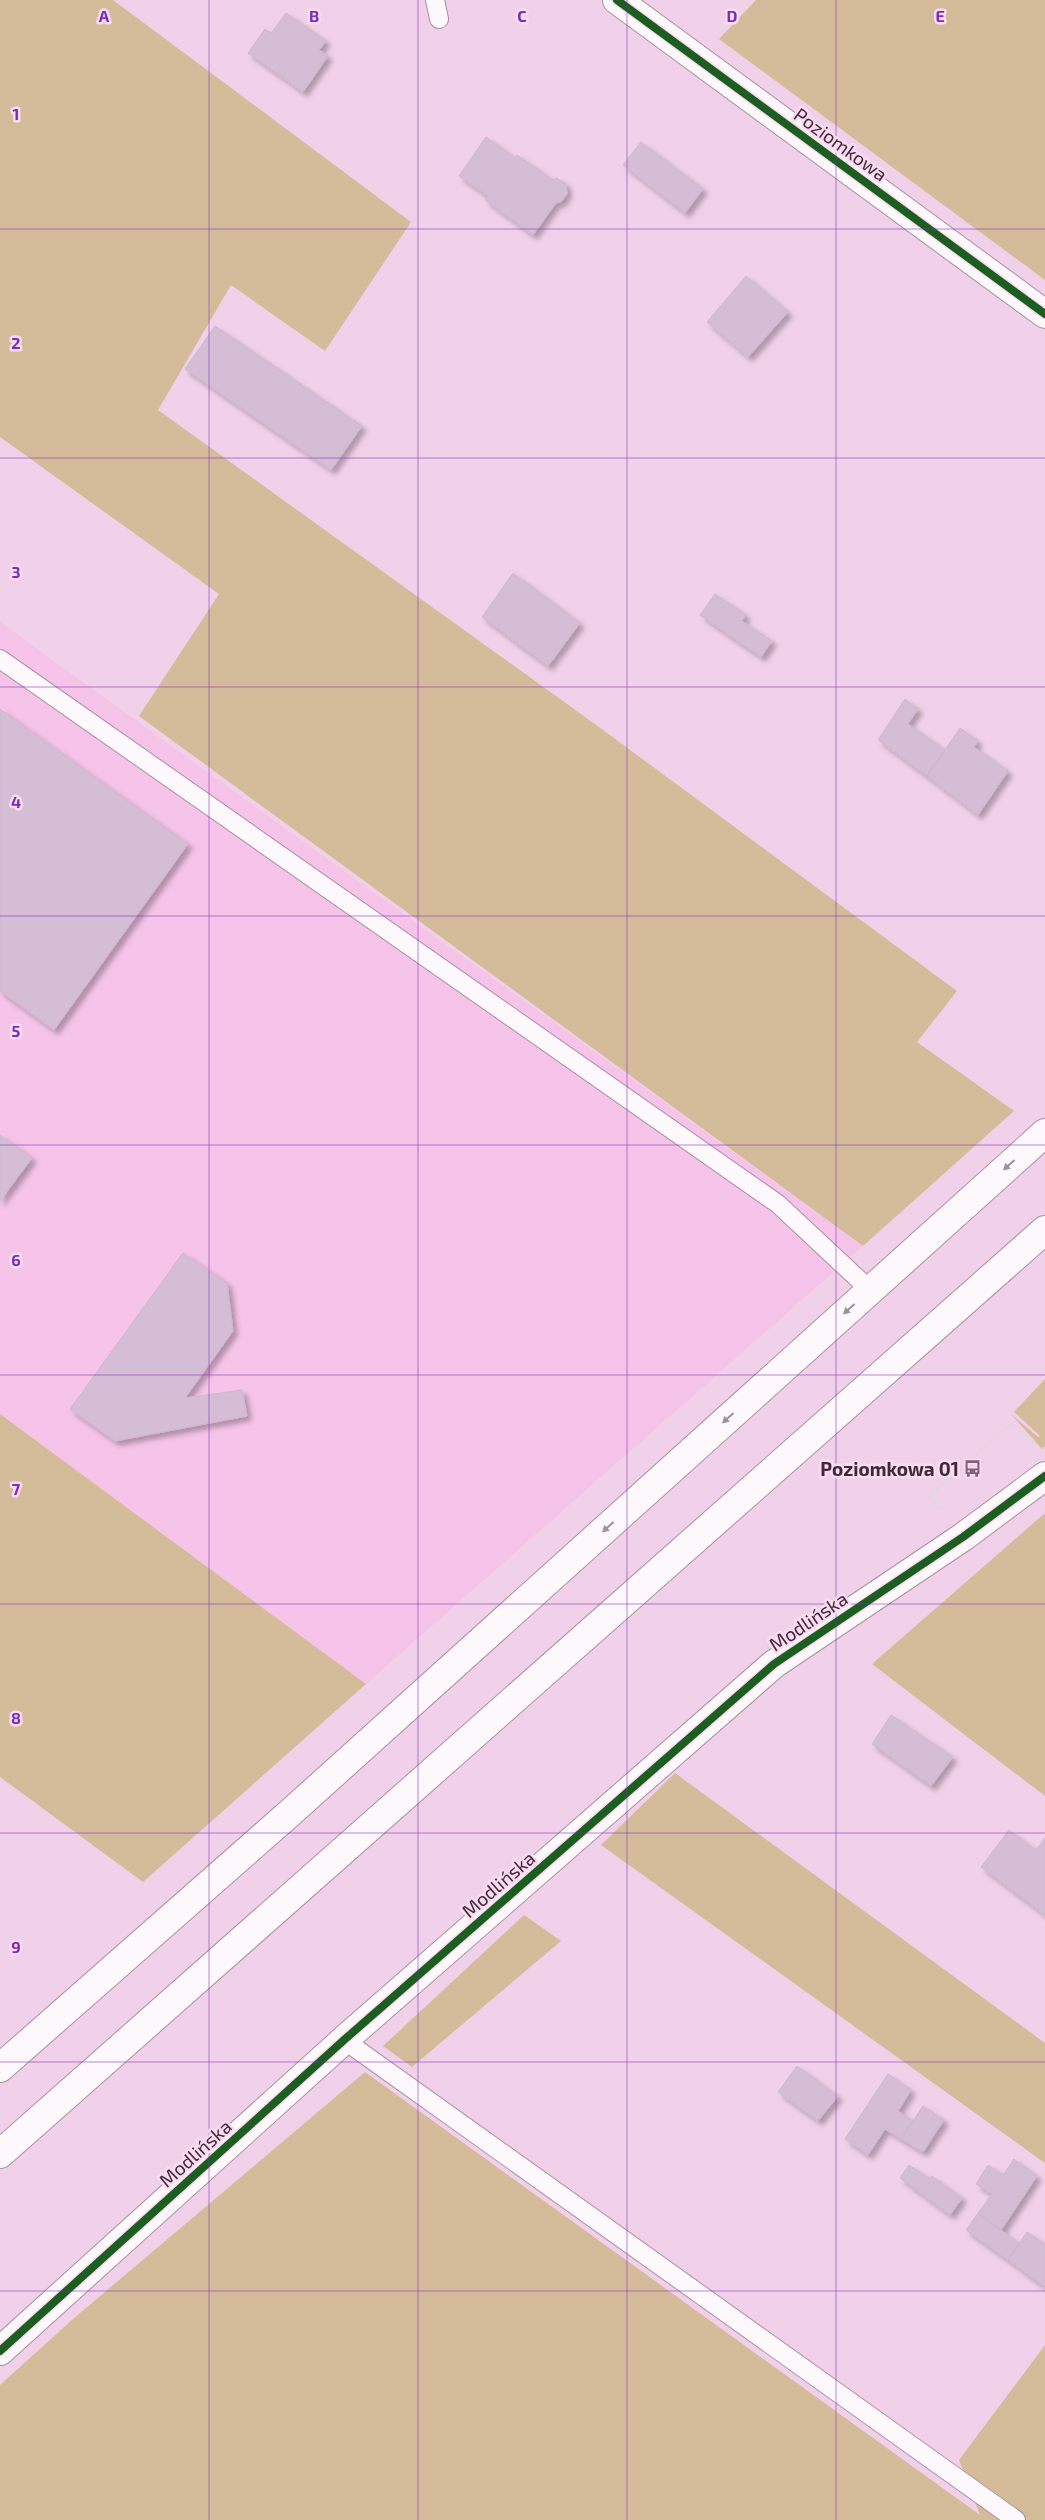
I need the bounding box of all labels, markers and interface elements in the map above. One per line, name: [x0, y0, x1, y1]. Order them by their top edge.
text: A: [99, 6, 110, 25]
text: B: [309, 6, 319, 25]
text: C: [517, 6, 527, 25]
text: D: [727, 6, 738, 25]
text: E: [935, 6, 945, 25]
street label: Poziomkowa: [790, 102, 892, 186]
text: 1: [13, 104, 19, 123]
text: 2: [11, 333, 21, 352]
text: 3: [11, 562, 21, 581]
text: 4: [11, 792, 21, 811]
text: 5: [12, 1021, 21, 1040]
one-way arrow: [1003, 1159, 1015, 1171]
text: 6: [11, 1250, 21, 1269]
one-way arrow: [843, 1303, 855, 1315]
one-way arrow: [723, 1412, 735, 1424]
place label: Poziomkowa 01: [820, 1457, 959, 1480]
bus stop icon: Poziomkowa 01: [963, 1458, 983, 1478]
text: 7: [12, 1479, 21, 1498]
one-way arrow: [601, 1521, 614, 1532]
street label: Modlińska: [764, 1586, 852, 1656]
text: 8: [11, 1708, 21, 1727]
street label: Modlińska: [457, 1846, 539, 1922]
text: 9: [11, 1937, 21, 1956]
street label: Modlińska: [154, 2115, 236, 2191]

